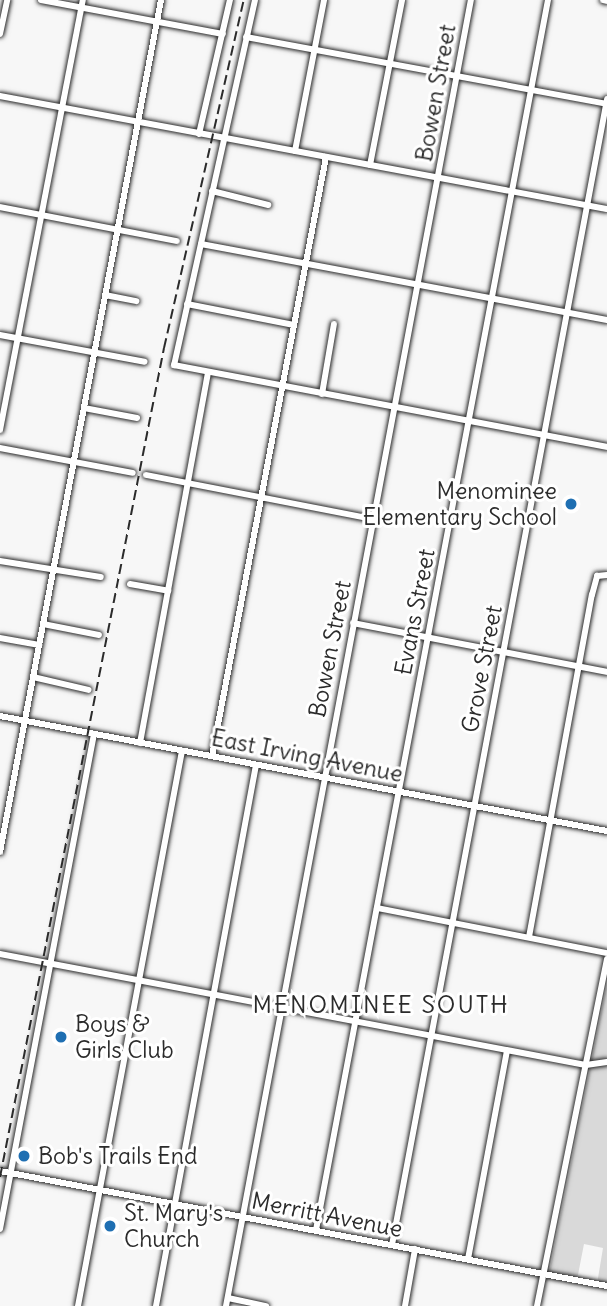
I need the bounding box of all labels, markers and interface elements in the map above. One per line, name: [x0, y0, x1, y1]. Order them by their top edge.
street label: Bowen Street: [410, 22, 462, 164]
place label: Menominee Elementary School: [363, 477, 557, 531]
marker: Menominee Elementary School: [563, 496, 579, 512]
street label: Evans Street: [389, 547, 441, 677]
street label: Bowen Street: [303, 578, 357, 720]
street label: Grove Street: [456, 603, 508, 735]
street label: East Irving Avenue: [209, 724, 405, 788]
district label: MENOMINEE SOUTH: [254, 991, 508, 1019]
place label: Boys & Girls Club: [75, 1010, 174, 1064]
marker: Boys & Girls Club: [53, 1029, 69, 1045]
place label: Bob's Trails End: [38, 1142, 198, 1170]
marker: Bob's Trails End: [16, 1148, 32, 1164]
street label: Merritt Avenue: [249, 1187, 405, 1243]
place label: St. Mary's Church: [124, 1199, 223, 1253]
marker: St. Mary's Church: [102, 1218, 118, 1234]

